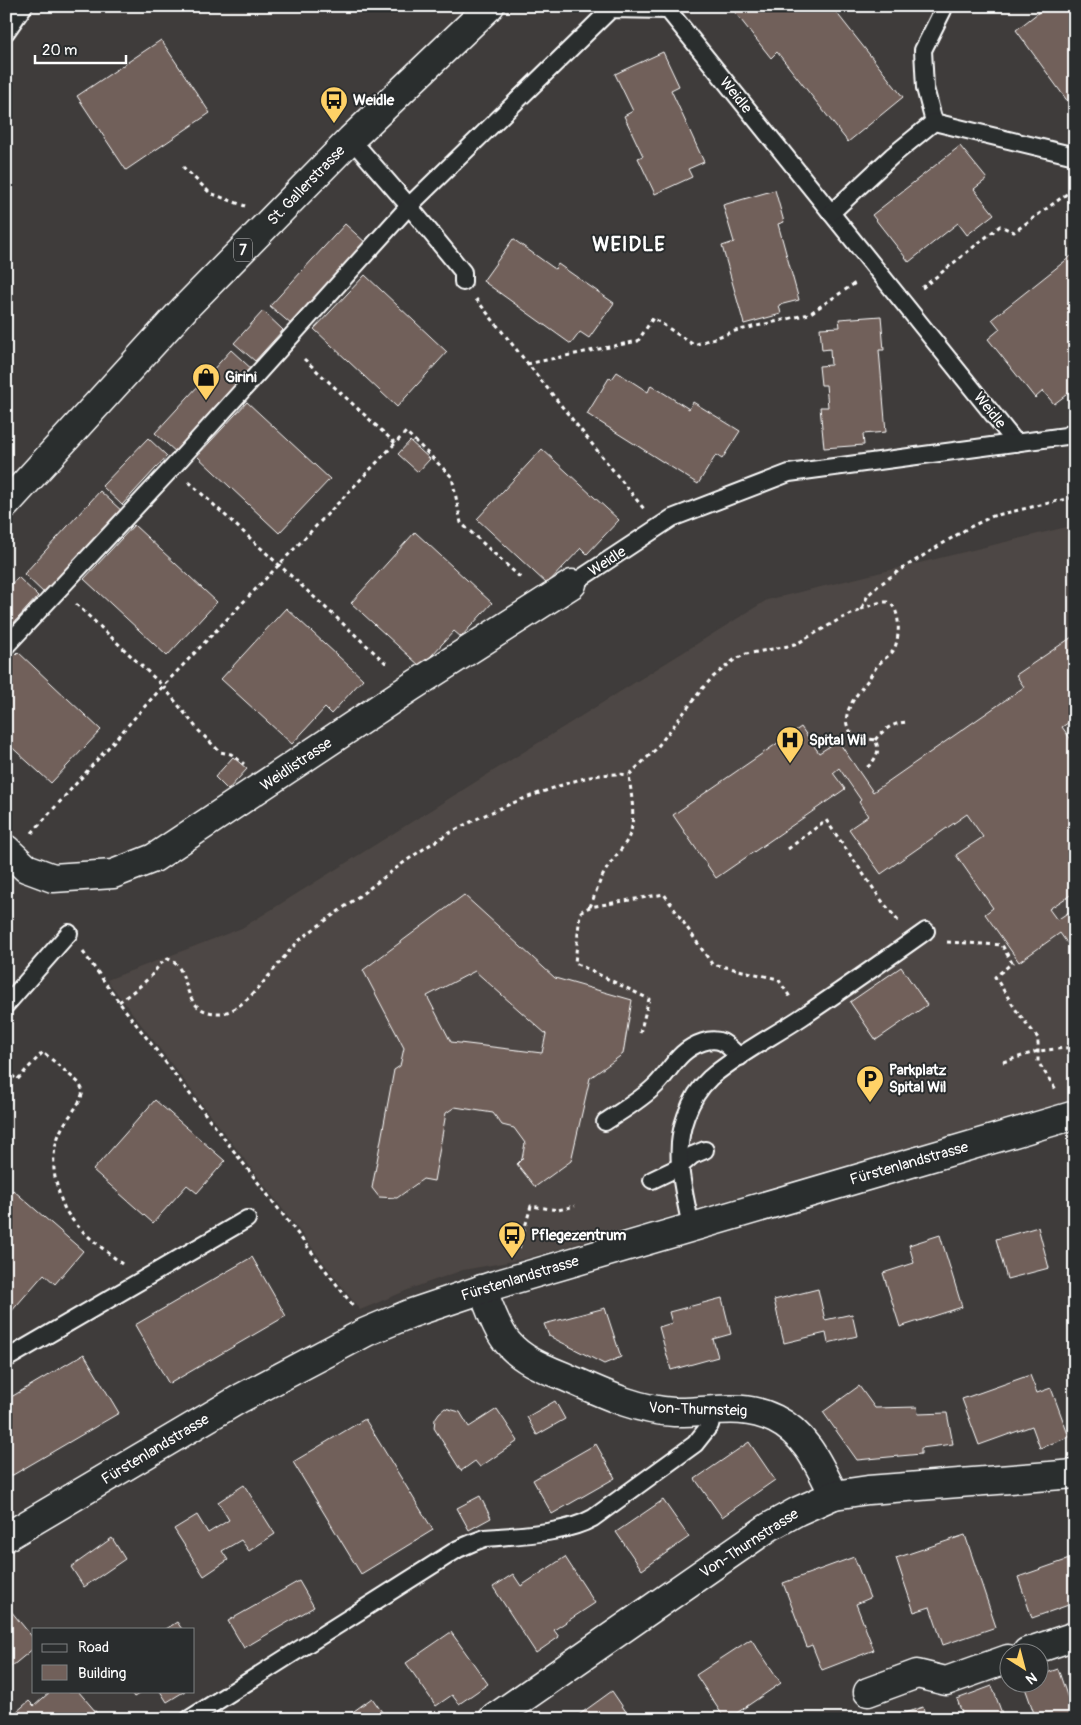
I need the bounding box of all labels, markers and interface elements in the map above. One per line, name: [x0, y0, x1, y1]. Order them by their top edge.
scale bar: [35, 32, 126, 64]
text: 20 m: [42, 41, 77, 60]
street label: Weidle: [715, 73, 756, 118]
bus stop icon: Weidle: [319, 85, 349, 124]
place label: Weidle: [353, 91, 395, 110]
street label: St. Gallerstrasse: [263, 141, 350, 229]
district label: WEIDLE: [592, 232, 666, 257]
road number: 7: [234, 238, 252, 262]
shop icon: Girini: [191, 362, 221, 401]
place label: Girini: [225, 368, 257, 387]
street label: Weidle: [969, 388, 1010, 433]
street label: Weidle: [585, 542, 630, 581]
hospital icon: Spital Wil: [775, 725, 805, 764]
place label: Spital Wil: [809, 731, 866, 750]
street label: Weidlistrasse: [257, 733, 336, 795]
place label: Parkplatz Spital Wil: [889, 1061, 946, 1097]
parking icon: Parkplatz Spital Wil: [855, 1064, 885, 1103]
street label: Fürstenlandstrasse: [848, 1137, 971, 1189]
bus stop icon: Pflegezentrum: [497, 1220, 527, 1259]
place label: Pflegezentrum: [531, 1226, 626, 1245]
street label: Fürstenlandstrasse: [459, 1251, 582, 1305]
street label: Von-Thurnsteig: [648, 1398, 748, 1421]
street label: Fürstenlandstrasse: [98, 1409, 213, 1489]
street label: Von-Thurnstrasse: [696, 1504, 803, 1582]
legend: [32, 1628, 195, 1692]
text: Road: [78, 1638, 109, 1657]
north arrow: [998, 1642, 1048, 1692]
text: Building: [78, 1664, 126, 1683]
text: N: [1023, 1668, 1040, 1688]

